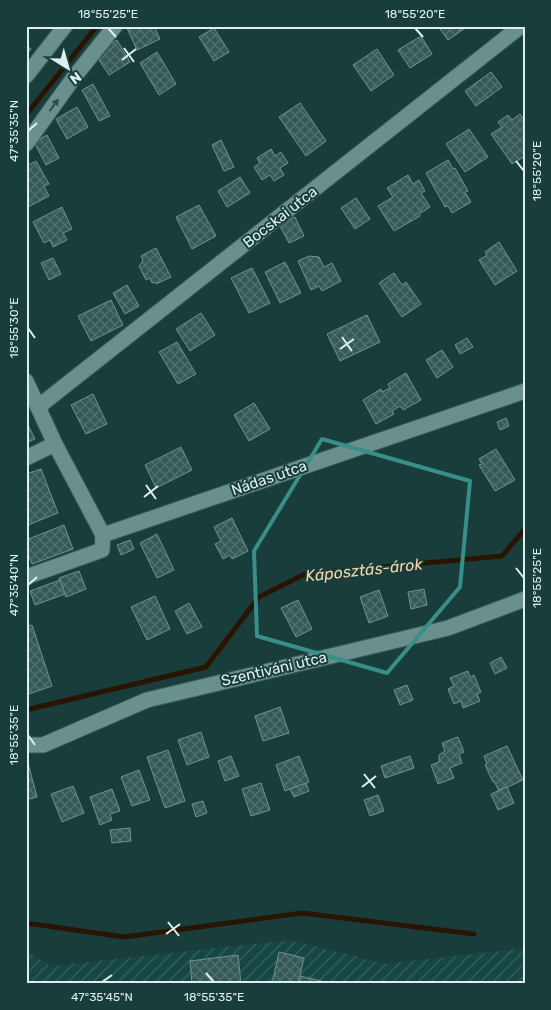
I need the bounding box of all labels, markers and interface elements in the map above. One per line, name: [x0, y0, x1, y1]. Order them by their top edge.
text: 18°55'25"E: [78, 7, 138, 21]
text: 18°55'20"E: [385, 7, 445, 21]
north arrow: [42, 42, 92, 92]
text: N: [66, 68, 85, 88]
one-way arrow: [49, 98, 59, 111]
text: 47°35'35"N: [7, 100, 21, 162]
text: 18°55'20"E: [530, 141, 544, 201]
street label: Bocskai utca: [239, 182, 321, 252]
text: 18°55'30"E: [7, 298, 21, 358]
street label: Nádas utca: [229, 457, 309, 499]
text: 18°55'25"E: [530, 548, 544, 608]
text: 47°35'40"N: [7, 554, 21, 616]
water label: Káposztás-árok: [304, 554, 424, 586]
street label: Szentiváni utca: [219, 648, 329, 690]
text: 18°55'35"E: [7, 705, 21, 765]
text: 47°35'45"N: [71, 990, 133, 1004]
text: 18°55'35"E: [184, 990, 244, 1004]

